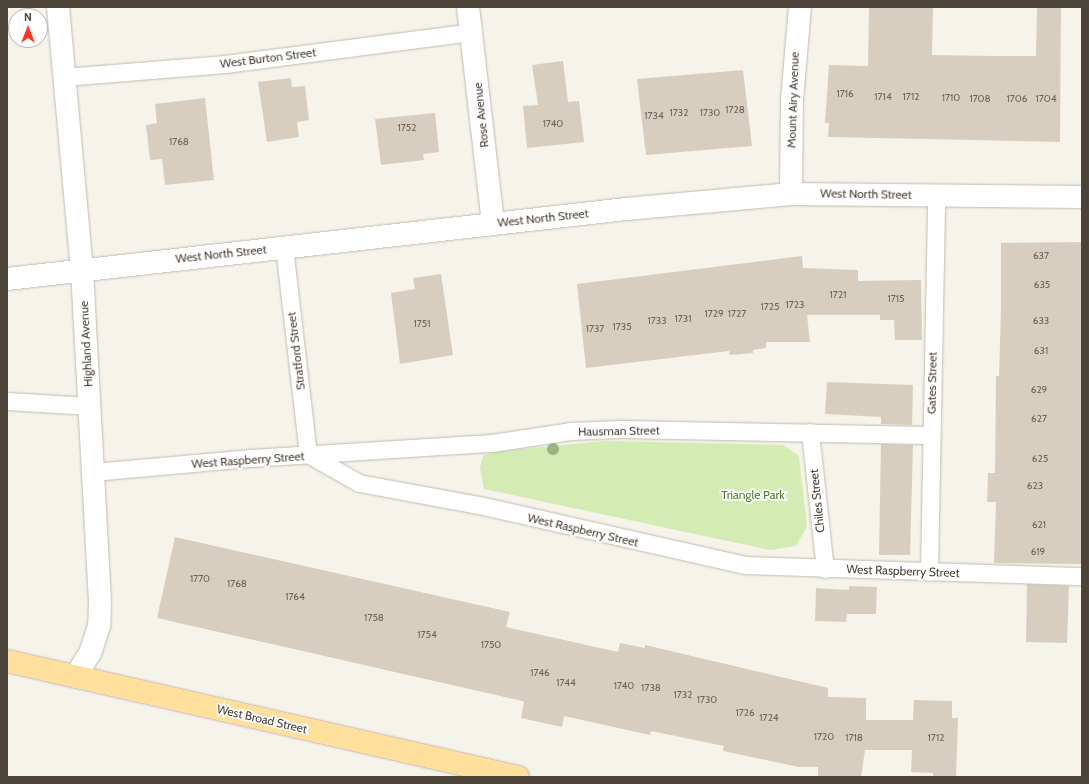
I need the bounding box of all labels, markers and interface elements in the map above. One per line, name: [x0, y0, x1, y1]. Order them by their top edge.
north arrow: [8, 8, 48, 48]
text: N: [24, 10, 32, 24]
street label: West Burton Street: [219, 45, 317, 71]
street label: Mount Airy Avenue: [784, 52, 802, 148]
street label: Rose Avenue: [470, 82, 492, 148]
house number: 1716: [836, 88, 854, 100]
house number: 1714: [874, 91, 892, 103]
house number: 1712: [903, 91, 919, 103]
house number: 1710: [942, 92, 960, 104]
house number: 1708: [969, 93, 991, 105]
house number: 1706: [1007, 93, 1027, 105]
house number: 1704: [1036, 93, 1056, 105]
house number: 1728: [725, 104, 745, 116]
house number: 1732: [670, 107, 688, 119]
house number: 1730: [700, 107, 720, 119]
house number: 1734: [644, 110, 664, 122]
house number: 1740: [543, 118, 563, 130]
house number: 1752: [398, 122, 416, 134]
house number: 1768: [169, 136, 189, 148]
street label: West North Street: [820, 186, 912, 202]
street label: West North Street: [497, 206, 589, 230]
street label: West North Street: [175, 242, 267, 266]
house number: 637: [1033, 250, 1049, 262]
house number: 635: [1034, 279, 1050, 291]
house number: 1721: [830, 289, 846, 301]
house number: 1715: [888, 293, 904, 305]
house number: 1723: [786, 299, 804, 311]
street label: Highland Avenue: [77, 301, 95, 387]
house number: 1725: [761, 301, 779, 313]
house number: 1729: [704, 308, 724, 320]
house number: 1727: [728, 308, 746, 320]
street label: Stratford Street: [284, 311, 308, 391]
house number: 1731: [675, 313, 691, 325]
house number: 1733: [647, 315, 667, 327]
house number: 633: [1033, 315, 1049, 327]
house number: 1751: [414, 318, 430, 330]
house number: 1735: [612, 321, 632, 333]
house number: 1737: [586, 323, 604, 335]
house number: 631: [1034, 345, 1048, 357]
street label: Gates Street: [924, 352, 940, 414]
house number: 629: [1031, 384, 1047, 396]
house number: 627: [1031, 413, 1047, 425]
street label: Hausman Street: [578, 423, 660, 439]
street label: West Raspberry Street: [191, 449, 305, 471]
house number: 625: [1032, 453, 1048, 465]
street label: Chiles Street: [807, 468, 827, 534]
house number: 623: [1027, 480, 1043, 492]
park label: Triangle Park: [721, 488, 785, 502]
street label: West Raspberry Street: [526, 510, 640, 550]
house number: 621: [1032, 519, 1046, 531]
house number: 619: [1031, 546, 1045, 558]
street label: West Raspberry Street: [846, 562, 960, 580]
house number: 1770: [190, 573, 210, 585]
house number: 1768: [227, 578, 247, 590]
house number: 1764: [285, 591, 305, 603]
house number: 1758: [364, 612, 384, 624]
house number: 1754: [417, 629, 437, 641]
house number: 1750: [481, 639, 501, 651]
house number: 1746: [530, 667, 550, 679]
house number: 1744: [556, 677, 576, 689]
house number: 1740: [614, 680, 634, 692]
house number: 1738: [641, 682, 661, 694]
house number: 1732: [674, 689, 692, 701]
house number: 1730: [697, 694, 717, 706]
street label: West Broad Street: [216, 702, 308, 736]
house number: 1726: [735, 707, 755, 719]
house number: 1724: [759, 712, 779, 724]
house number: 1720: [814, 731, 834, 743]
house number: 1718: [845, 732, 863, 744]
house number: 1712: [928, 732, 944, 744]

